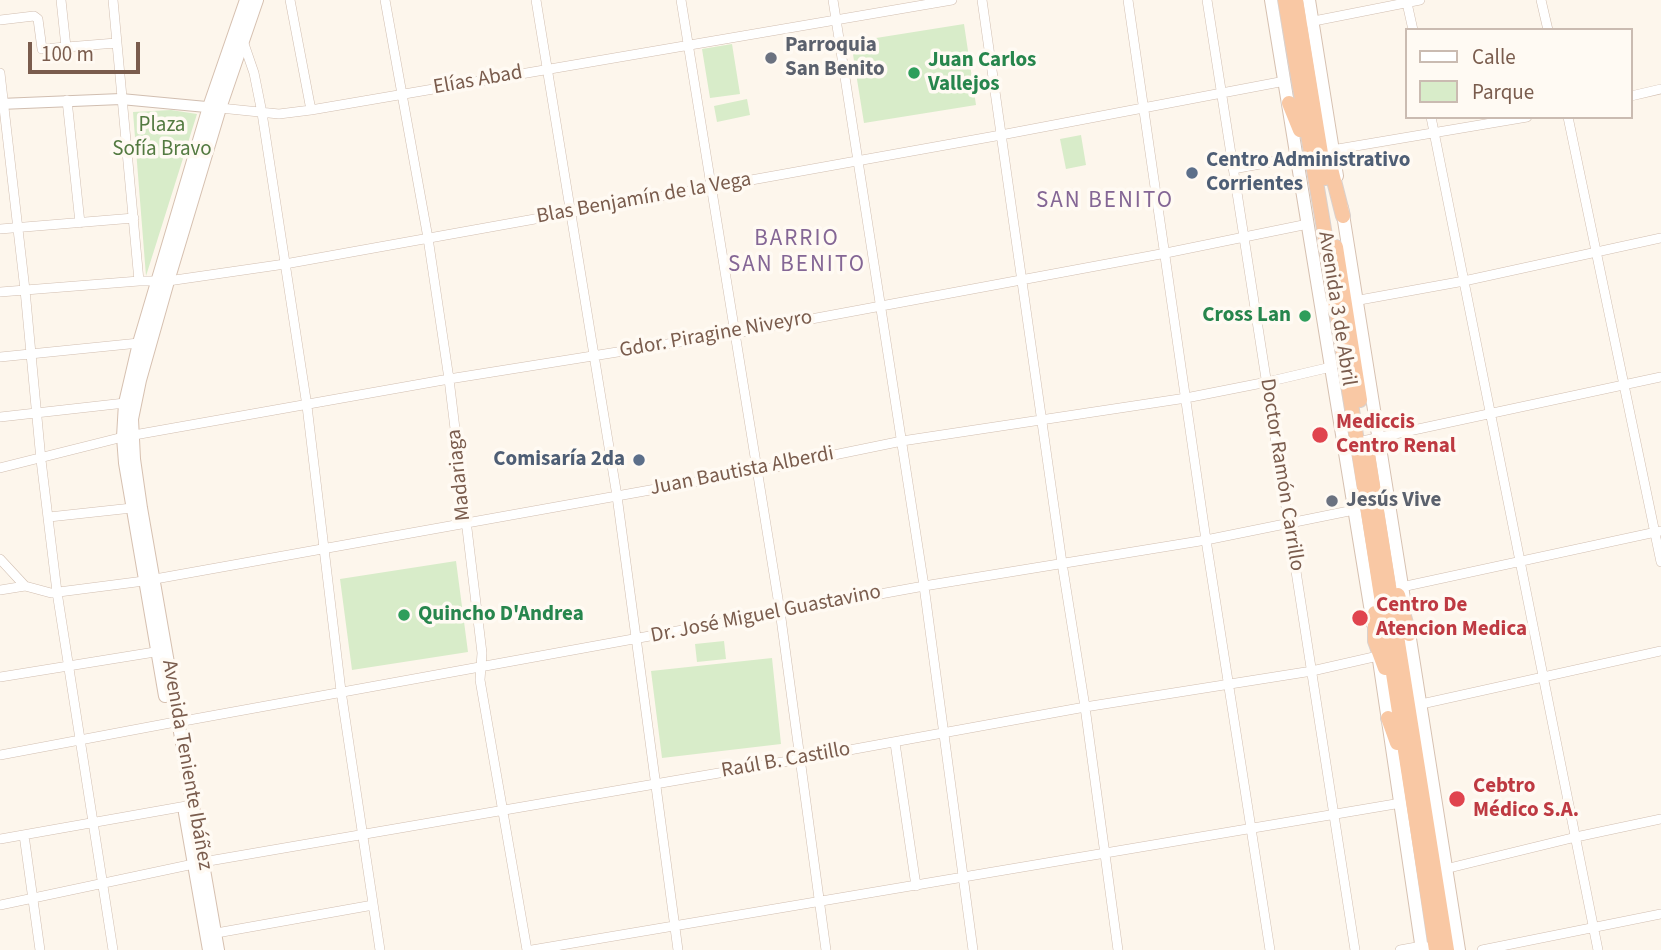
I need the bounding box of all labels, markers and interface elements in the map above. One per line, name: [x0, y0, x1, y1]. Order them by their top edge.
scale bar: [32, 28, 144, 72]
legend: [1406, 28, 1633, 119]
place label: Parroquia San Benito: [785, 33, 885, 83]
text: 100 m: [41, 39, 94, 69]
text: Calle: [1472, 42, 1516, 72]
place label: Juan Carlos Vallejos: [928, 48, 1036, 98]
marker: Parroquia San Benito: [763, 50, 779, 66]
street label: Elías Abad: [431, 61, 525, 101]
marker: Juan Carlos Vallejos: [906, 65, 922, 81]
text: Parque: [1472, 77, 1534, 107]
park label: Plaza Sofía Bravo: [112, 113, 212, 163]
place label: Centro Administrativo Corrientes: [1206, 148, 1411, 198]
marker: Centro Administrativo Corrientes: [1184, 165, 1200, 181]
street label: Blas Benjamín de la Vega: [535, 168, 753, 230]
district label: SAN BENITO: [1037, 188, 1173, 216]
district label: BARRIO SAN BENITO: [729, 226, 865, 280]
street label: Avenida 3 de Abril: [1311, 230, 1361, 388]
place label: Cross Lan: [1202, 303, 1291, 329]
street label: Gdor. Piragine Niveyro: [618, 306, 814, 364]
marker: Cross Lan: [1297, 308, 1313, 324]
street label: Doctor Ramón Carrillo: [1253, 377, 1309, 573]
place label: Mediccis Centro Renal: [1336, 410, 1456, 460]
marker: Mediccis Centro Renal: [1310, 425, 1330, 445]
street label: Madariaga: [443, 428, 477, 522]
street label: Juan Bautista Alberdi: [648, 442, 836, 502]
place label: Comisaría 2da: [493, 447, 625, 473]
marker: Comisaría 2da: [631, 452, 647, 468]
place label: Jesús Vive: [1346, 488, 1441, 514]
marker: Jesús Vive: [1324, 493, 1340, 509]
street label: Dr. José Miguel Guastavino: [649, 580, 883, 650]
place label: Centro De Atencion Medica: [1376, 593, 1527, 643]
place label: Quincho D'Andrea: [418, 602, 584, 628]
marker: Quincho D'Andrea: [396, 607, 412, 623]
marker: Centro De Atencion Medica: [1350, 608, 1370, 628]
street label: Avenida Teniente Ibáñez: [155, 658, 217, 872]
street label: Raúl B. Castillo: [720, 737, 852, 785]
place label: Cebtro Médico S.A.: [1473, 774, 1579, 824]
marker: Cebtro Médico S.A.: [1447, 789, 1467, 809]

